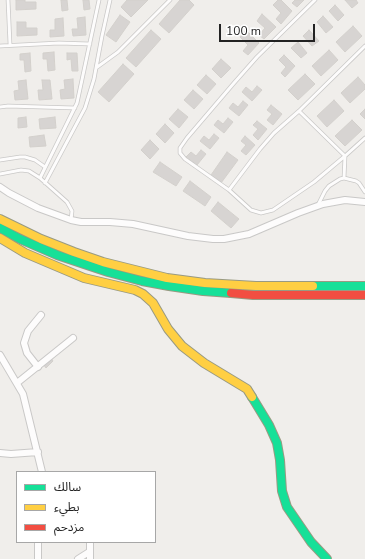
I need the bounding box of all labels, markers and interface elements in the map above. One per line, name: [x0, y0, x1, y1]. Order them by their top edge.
scale bar: [221, 16, 317, 42]
text: 100 m: [226, 23, 261, 39]
legend: [16, 471, 156, 543]
text: سالك: [54, 479, 81, 495]
text: بطيء: [54, 499, 80, 515]
text: مزدحم: [54, 519, 84, 535]

